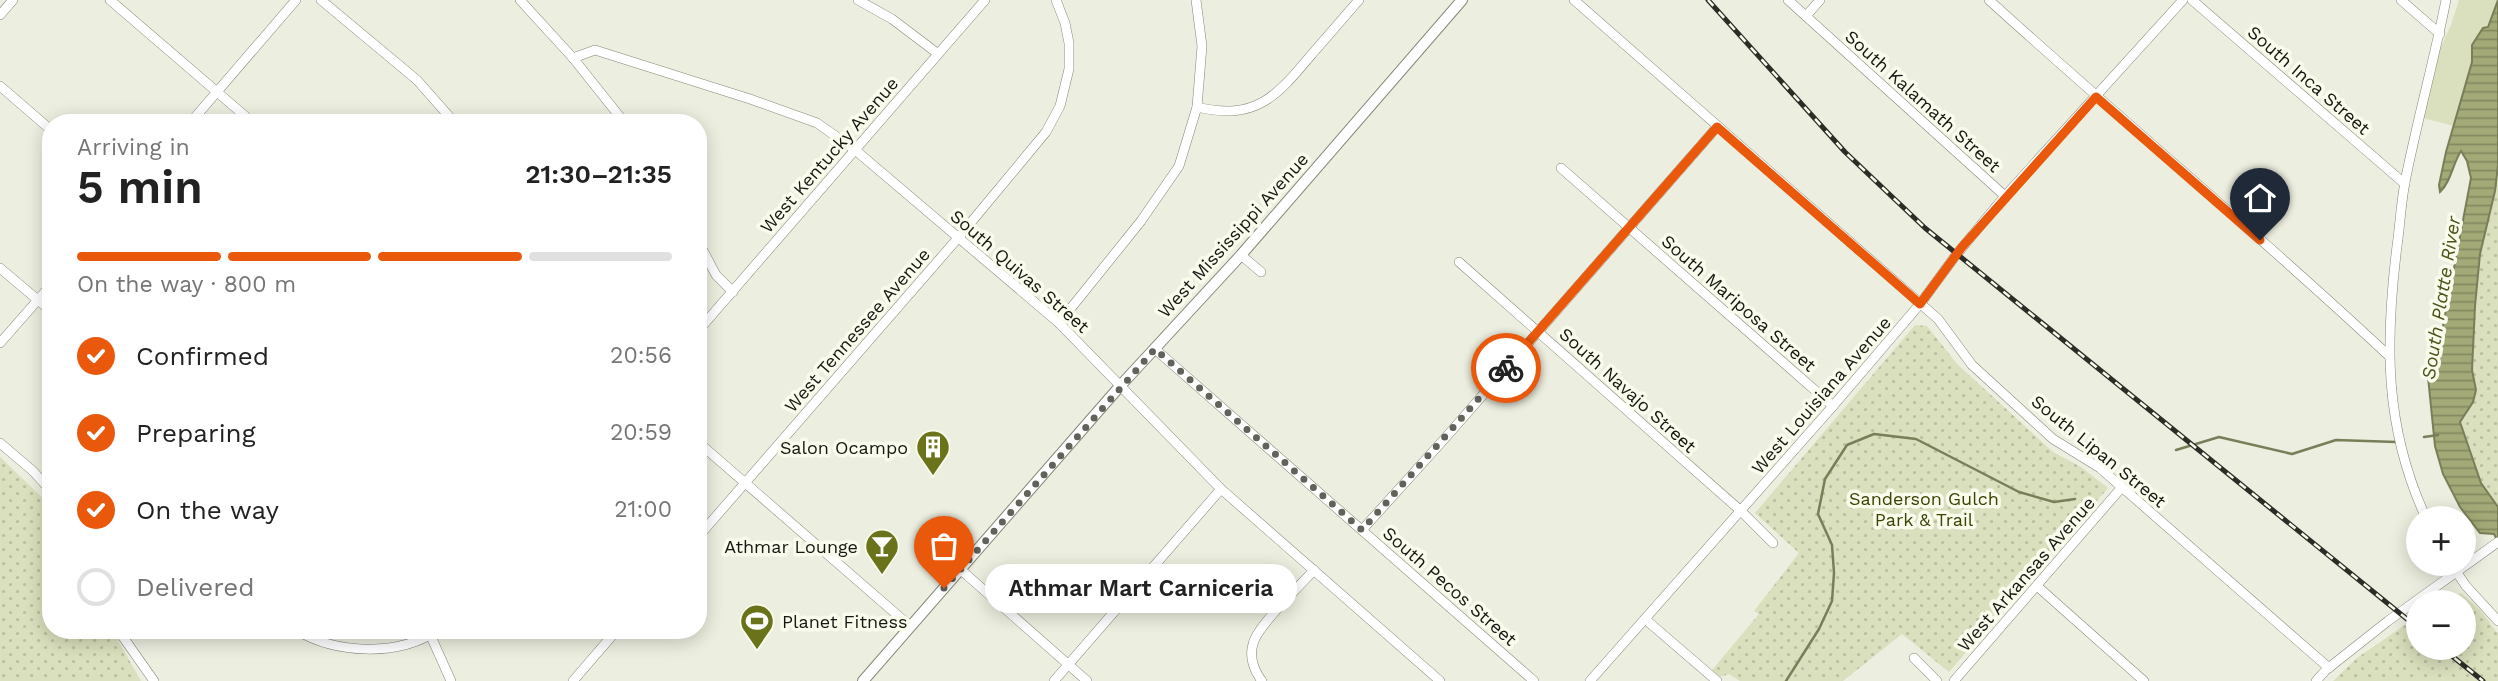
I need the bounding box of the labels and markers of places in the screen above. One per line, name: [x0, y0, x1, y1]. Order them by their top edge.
pin: [2230, 168, 2290, 240]
building icon: Salon Ocampo: [914, 428, 952, 477]
place label: Salon Ocampo: [780, 437, 908, 458]
pin: [914, 516, 974, 588]
bar icon: Athmar Lounge: [863, 527, 901, 576]
place label: Athmar Lounge: [724, 536, 858, 557]
callout: Athmar Mart Carniceria: [986, 564, 1298, 612]
sports icon: Planet Fitness: [738, 602, 776, 651]
place label: Planet Fitness: [782, 611, 907, 632]

